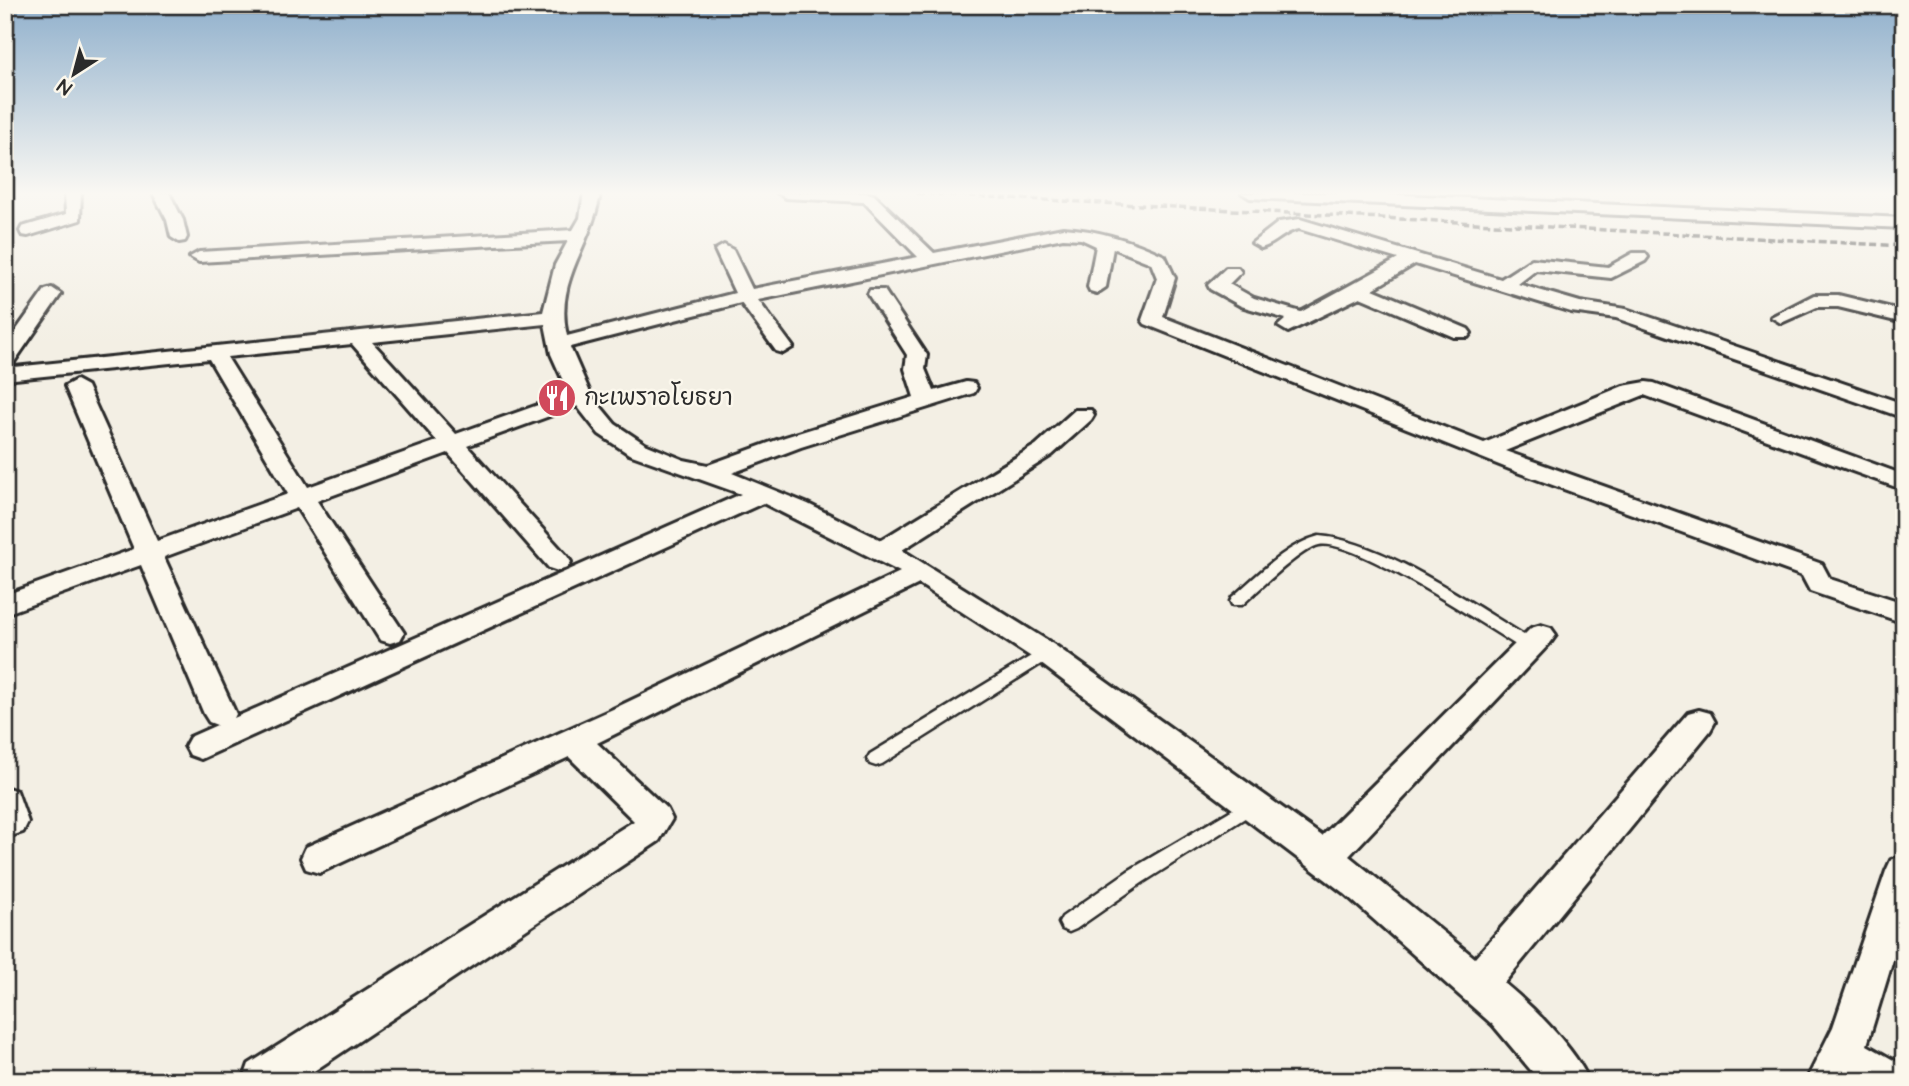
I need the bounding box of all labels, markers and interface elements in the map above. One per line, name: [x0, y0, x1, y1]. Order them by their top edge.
north arrow: [38, 38, 108, 108]
text: N: [52, 72, 78, 101]
restaurant icon: กะเพราอโยธยา: [536, 377, 578, 419]
place label: กะเพราอโยธยา: [584, 381, 733, 414]

